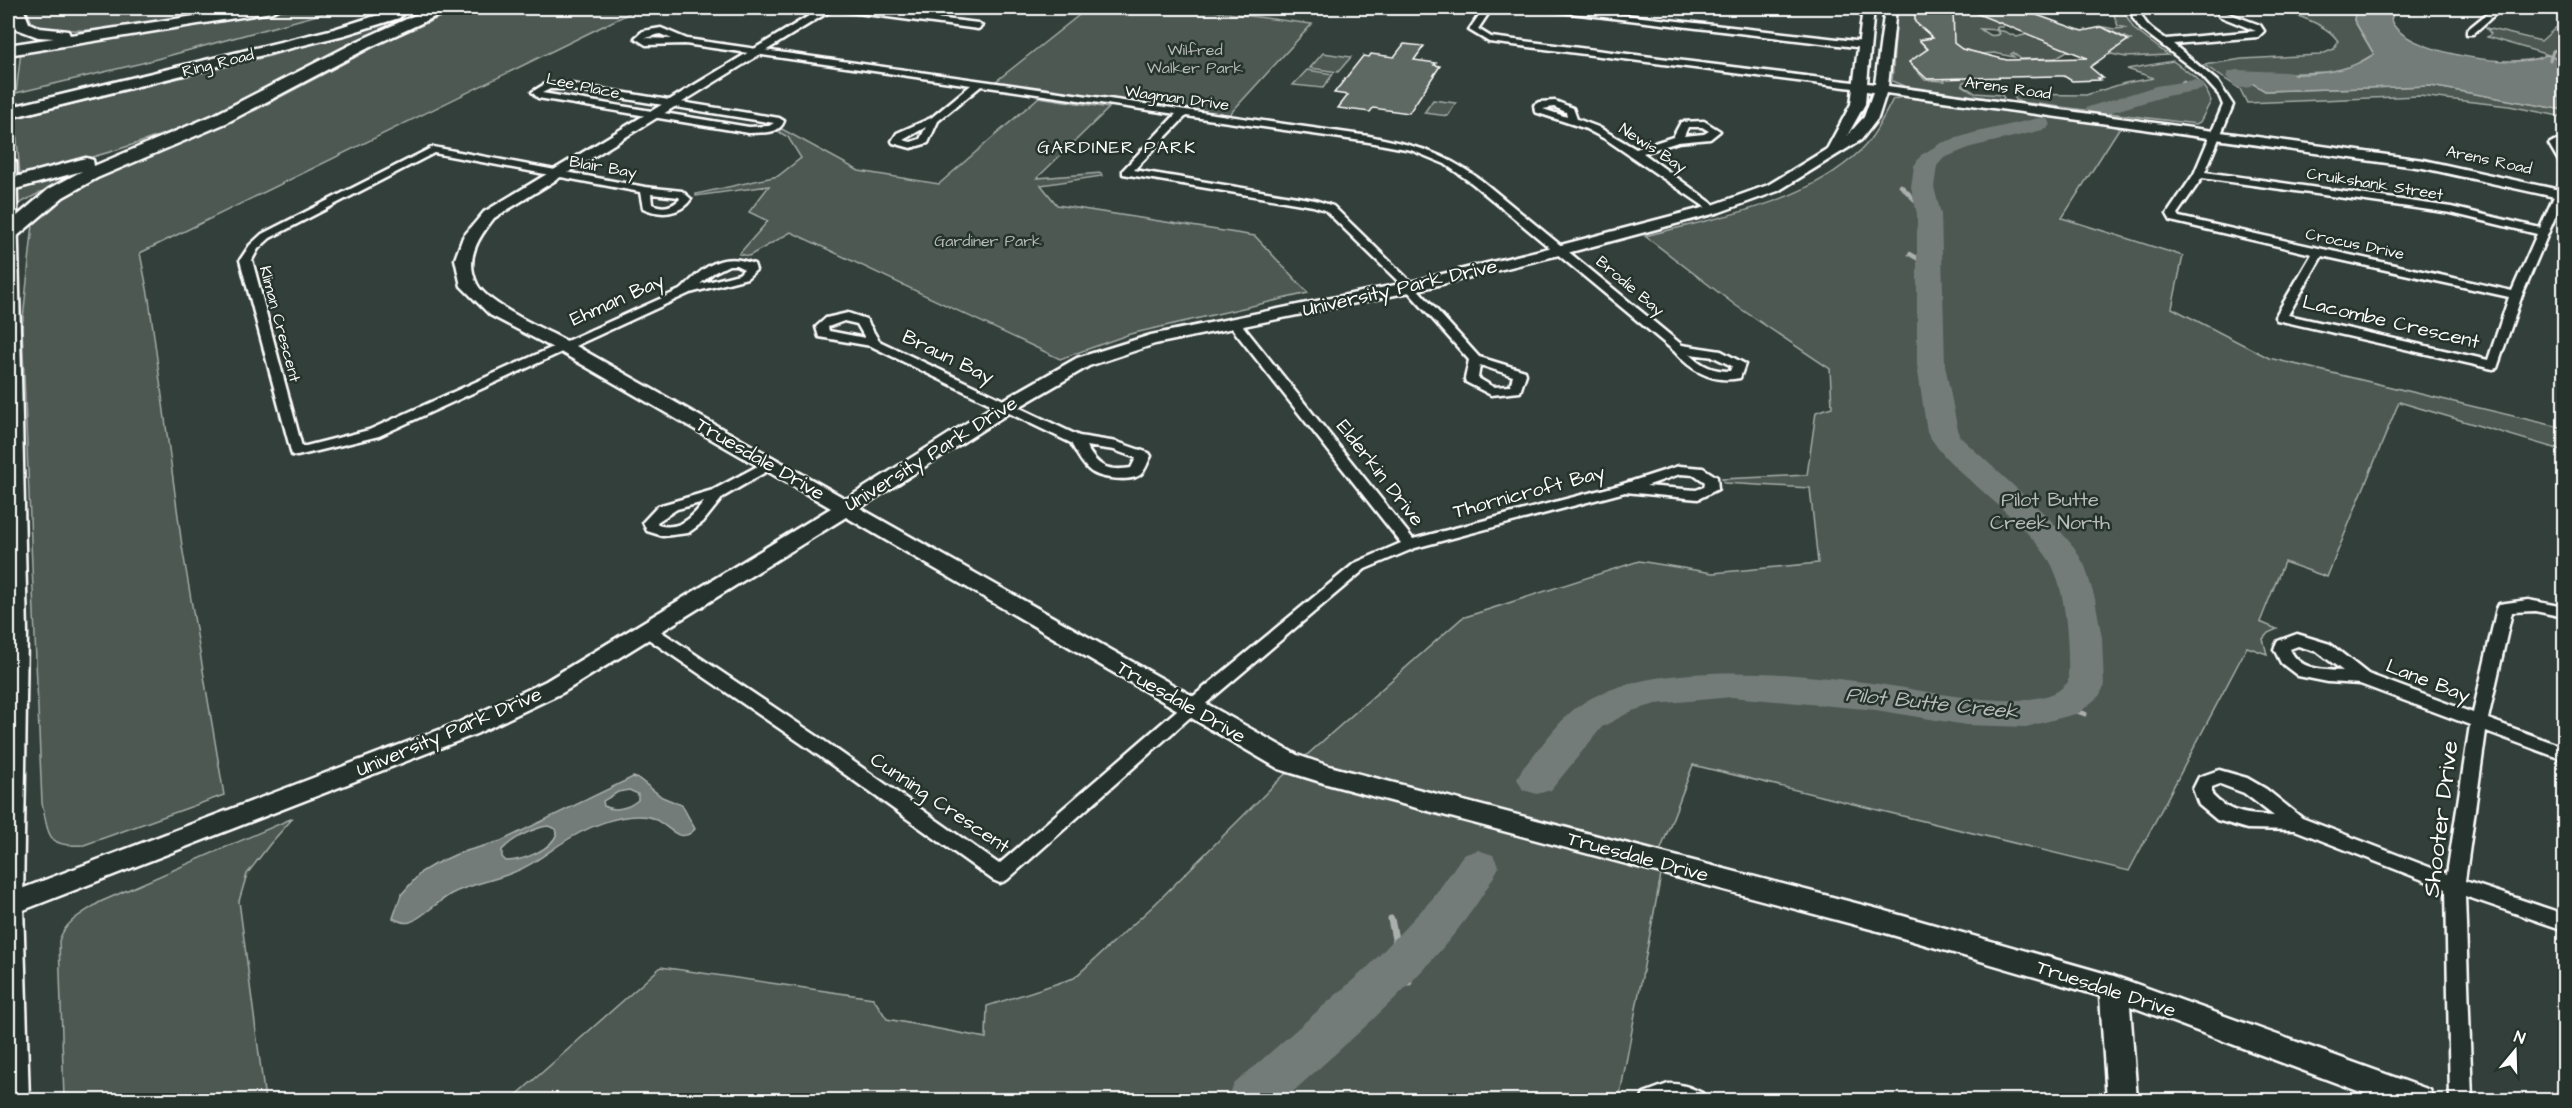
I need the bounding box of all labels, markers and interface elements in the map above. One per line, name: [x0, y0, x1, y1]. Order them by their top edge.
park label: Wilfred Walker Park: [1147, 39, 1243, 79]
street label: Ring Road: [180, 43, 256, 84]
street label: Lee Place: [544, 68, 622, 105]
street label: Arens Road: [1963, 71, 2053, 105]
street label: Wagman Drive: [1123, 80, 1231, 117]
street label: Newis Bay: [1614, 118, 1691, 179]
district label: GARDINER PARK: [1037, 135, 1197, 160]
street label: Arens Road: [2444, 140, 2534, 180]
street label: Blair Bay: [567, 150, 639, 185]
street label: Cruikshank Street: [2305, 162, 2446, 206]
street label: Crocus Drive: [2304, 223, 2407, 265]
park label: Gardiner Park: [934, 230, 1042, 252]
street label: Brodie Bay: [1590, 251, 1669, 322]
street label: University Park Drive: [1300, 252, 1501, 325]
street label: Kliman Crescent: [254, 263, 306, 385]
street label: Ehman Bay: [565, 267, 669, 334]
street label: Lacombe Crescent: [2300, 288, 2482, 356]
street label: Braun Bay: [897, 323, 999, 392]
street label: University Park Drive: [839, 389, 1024, 519]
street label: Truesdale Drive: [690, 411, 830, 507]
street label: Elderkin Drive: [1329, 414, 1431, 532]
street label: Thornicroft Bay: [1450, 458, 1608, 527]
park label: Pilot Butte Creek North: [1990, 486, 2110, 537]
street label: Lane Bay: [2381, 652, 2474, 711]
street label: Truesdale Drive: [1111, 654, 1251, 750]
street label: University Park Drive: [352, 680, 547, 785]
water label: Pilot Butte Creek: [1844, 680, 2021, 727]
street label: Shooter Drive: [2415, 739, 2467, 899]
street label: Cunning Crescent: [864, 746, 1016, 861]
street label: Truesdale Drive: [1564, 825, 1712, 889]
street label: Truesdale Drive: [2033, 953, 2180, 1025]
north arrow: [2485, 1021, 2545, 1081]
text: N: [2511, 1026, 2528, 1050]

